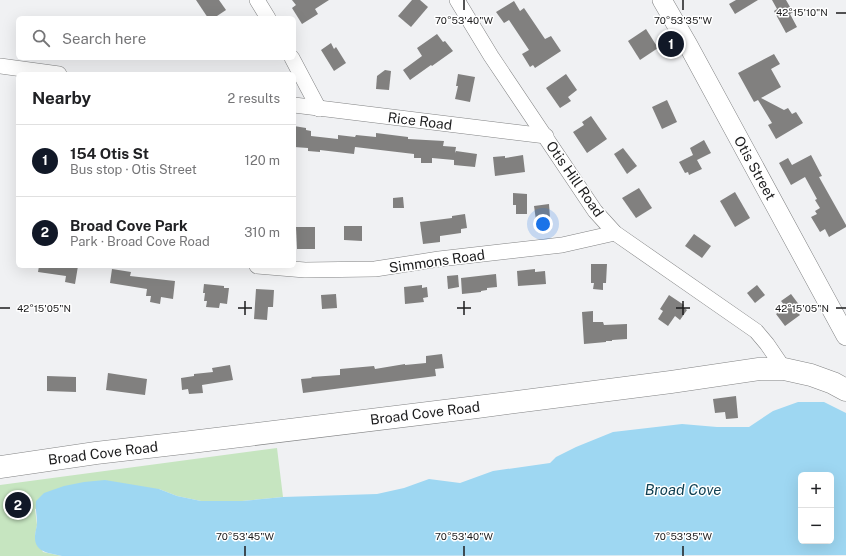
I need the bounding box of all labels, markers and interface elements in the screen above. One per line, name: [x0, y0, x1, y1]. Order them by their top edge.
text: 42°15'10"N: [776, 6, 828, 18]
text: 70°53'40"W: [435, 14, 493, 26]
text: 70°53'35"W: [654, 14, 713, 26]
search box: [16, 16, 296, 60]
icon: search: [30, 27, 52, 49]
pin: 1: [658, 29, 684, 59]
text: Search here: [62, 30, 146, 47]
text: Nearby: [32, 88, 91, 108]
text: 2 results: [228, 91, 280, 106]
street label: Rice Road: [387, 109, 453, 133]
street label: Otis Street: [731, 133, 779, 203]
street label: Otis Hill Road: [543, 138, 607, 220]
text: 154 Otis St: [70, 145, 149, 162]
text: 1: [42, 153, 48, 168]
text: 120 m: [245, 153, 280, 168]
text: Bus stop · Otis Street: [70, 162, 197, 177]
your location: [533, 214, 553, 234]
text: Broad Cove Park: [70, 217, 188, 234]
text: 2: [41, 225, 49, 240]
text: 310 m: [244, 225, 280, 240]
text: Park · Broad Cove Road: [70, 234, 210, 249]
street label: Simmons Road: [388, 246, 486, 276]
text: 42°15'05"N: [17, 302, 71, 314]
text: 42°15'05"N: [775, 302, 829, 314]
street label: Broad Cove Road: [369, 398, 481, 428]
street label: Broad Cove Road: [47, 438, 159, 468]
map controls: [798, 472, 834, 544]
button: +: [798, 472, 834, 508]
water label: Broad Cove: [645, 481, 721, 498]
pin: 2: [5, 490, 31, 520]
button: −: [798, 508, 834, 544]
text: 70°53'45"W: [216, 530, 275, 542]
text: 70°53'40"W: [435, 530, 493, 542]
text: 70°53'35"W: [654, 530, 713, 542]

